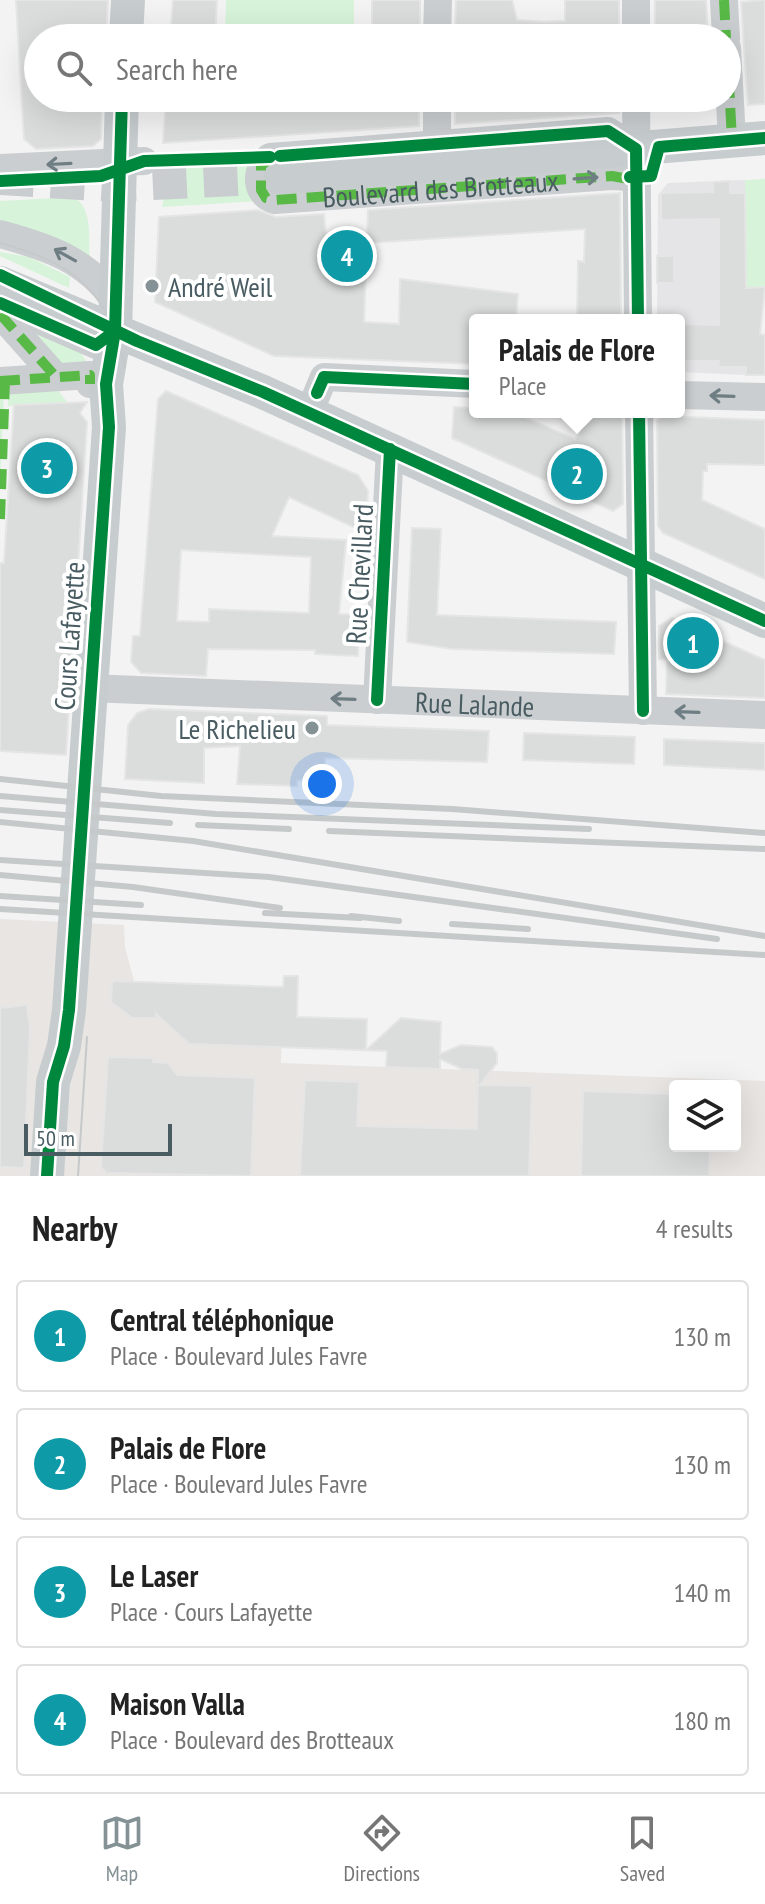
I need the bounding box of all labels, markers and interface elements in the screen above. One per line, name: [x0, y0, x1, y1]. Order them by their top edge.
search box: [24, 24, 741, 112]
icon: search: [52, 46, 96, 90]
text: Search here: [116, 49, 238, 88]
one-way arrow: [46, 157, 73, 172]
street label: Boulevard des Brotteaux: [321, 161, 560, 215]
one-way arrow: [572, 170, 599, 185]
pin: 4: [321, 226, 373, 286]
one-way arrow: [54, 247, 77, 263]
place label: André Weil: [168, 268, 273, 305]
marker: André Weil: [143, 277, 161, 295]
popup: [469, 314, 685, 418]
text: Palais de Flore: [499, 330, 655, 369]
text: Place: [499, 369, 547, 402]
one-way arrow: [709, 388, 736, 404]
pin: 3: [21, 438, 73, 498]
pin: 2: [551, 444, 603, 504]
street label: Rue Chevillard: [337, 503, 381, 645]
street label: Cours Lafayette: [45, 560, 93, 712]
pin: 1: [667, 613, 719, 673]
street label: Rue Lalande: [414, 683, 535, 724]
one-way arrow: [330, 691, 357, 706]
one-way arrow: [674, 705, 701, 720]
place label: Le Richelieu: [178, 710, 296, 747]
marker: Le Richelieu: [303, 719, 321, 737]
your location: [302, 764, 342, 804]
map controls: [669, 1080, 741, 1152]
button: layers: [669, 1080, 741, 1152]
scale bar: [24, 1120, 172, 1156]
text: 50 m: [36, 1124, 75, 1152]
text: Nearby: [32, 1206, 117, 1250]
text: 4 results: [656, 1212, 733, 1245]
text: Central téléphonique: [110, 1300, 334, 1339]
text: 1: [54, 1320, 66, 1353]
text: 130 m: [673, 1320, 731, 1353]
text: Place · Boulevard Jules Favre: [110, 1339, 368, 1372]
text: Palais de Flore: [110, 1428, 266, 1467]
text: 2: [54, 1448, 66, 1481]
text: 130 m: [673, 1448, 731, 1481]
text: Place · Boulevard Jules Favre: [110, 1467, 368, 1500]
text: Le Laser: [110, 1556, 198, 1595]
text: 3: [54, 1576, 66, 1609]
text: 140 m: [673, 1576, 731, 1609]
text: Place · Cours Lafayette: [110, 1595, 313, 1628]
text: Maison Valla: [110, 1684, 245, 1723]
text: 4: [54, 1704, 66, 1737]
text: 180 m: [673, 1704, 731, 1737]
text: Place · Boulevard des Brotteaux: [110, 1723, 394, 1756]
tab: Map: [100, 1811, 144, 1887]
tab: Directions: [344, 1811, 420, 1887]
tab: Saved: [620, 1811, 665, 1887]

